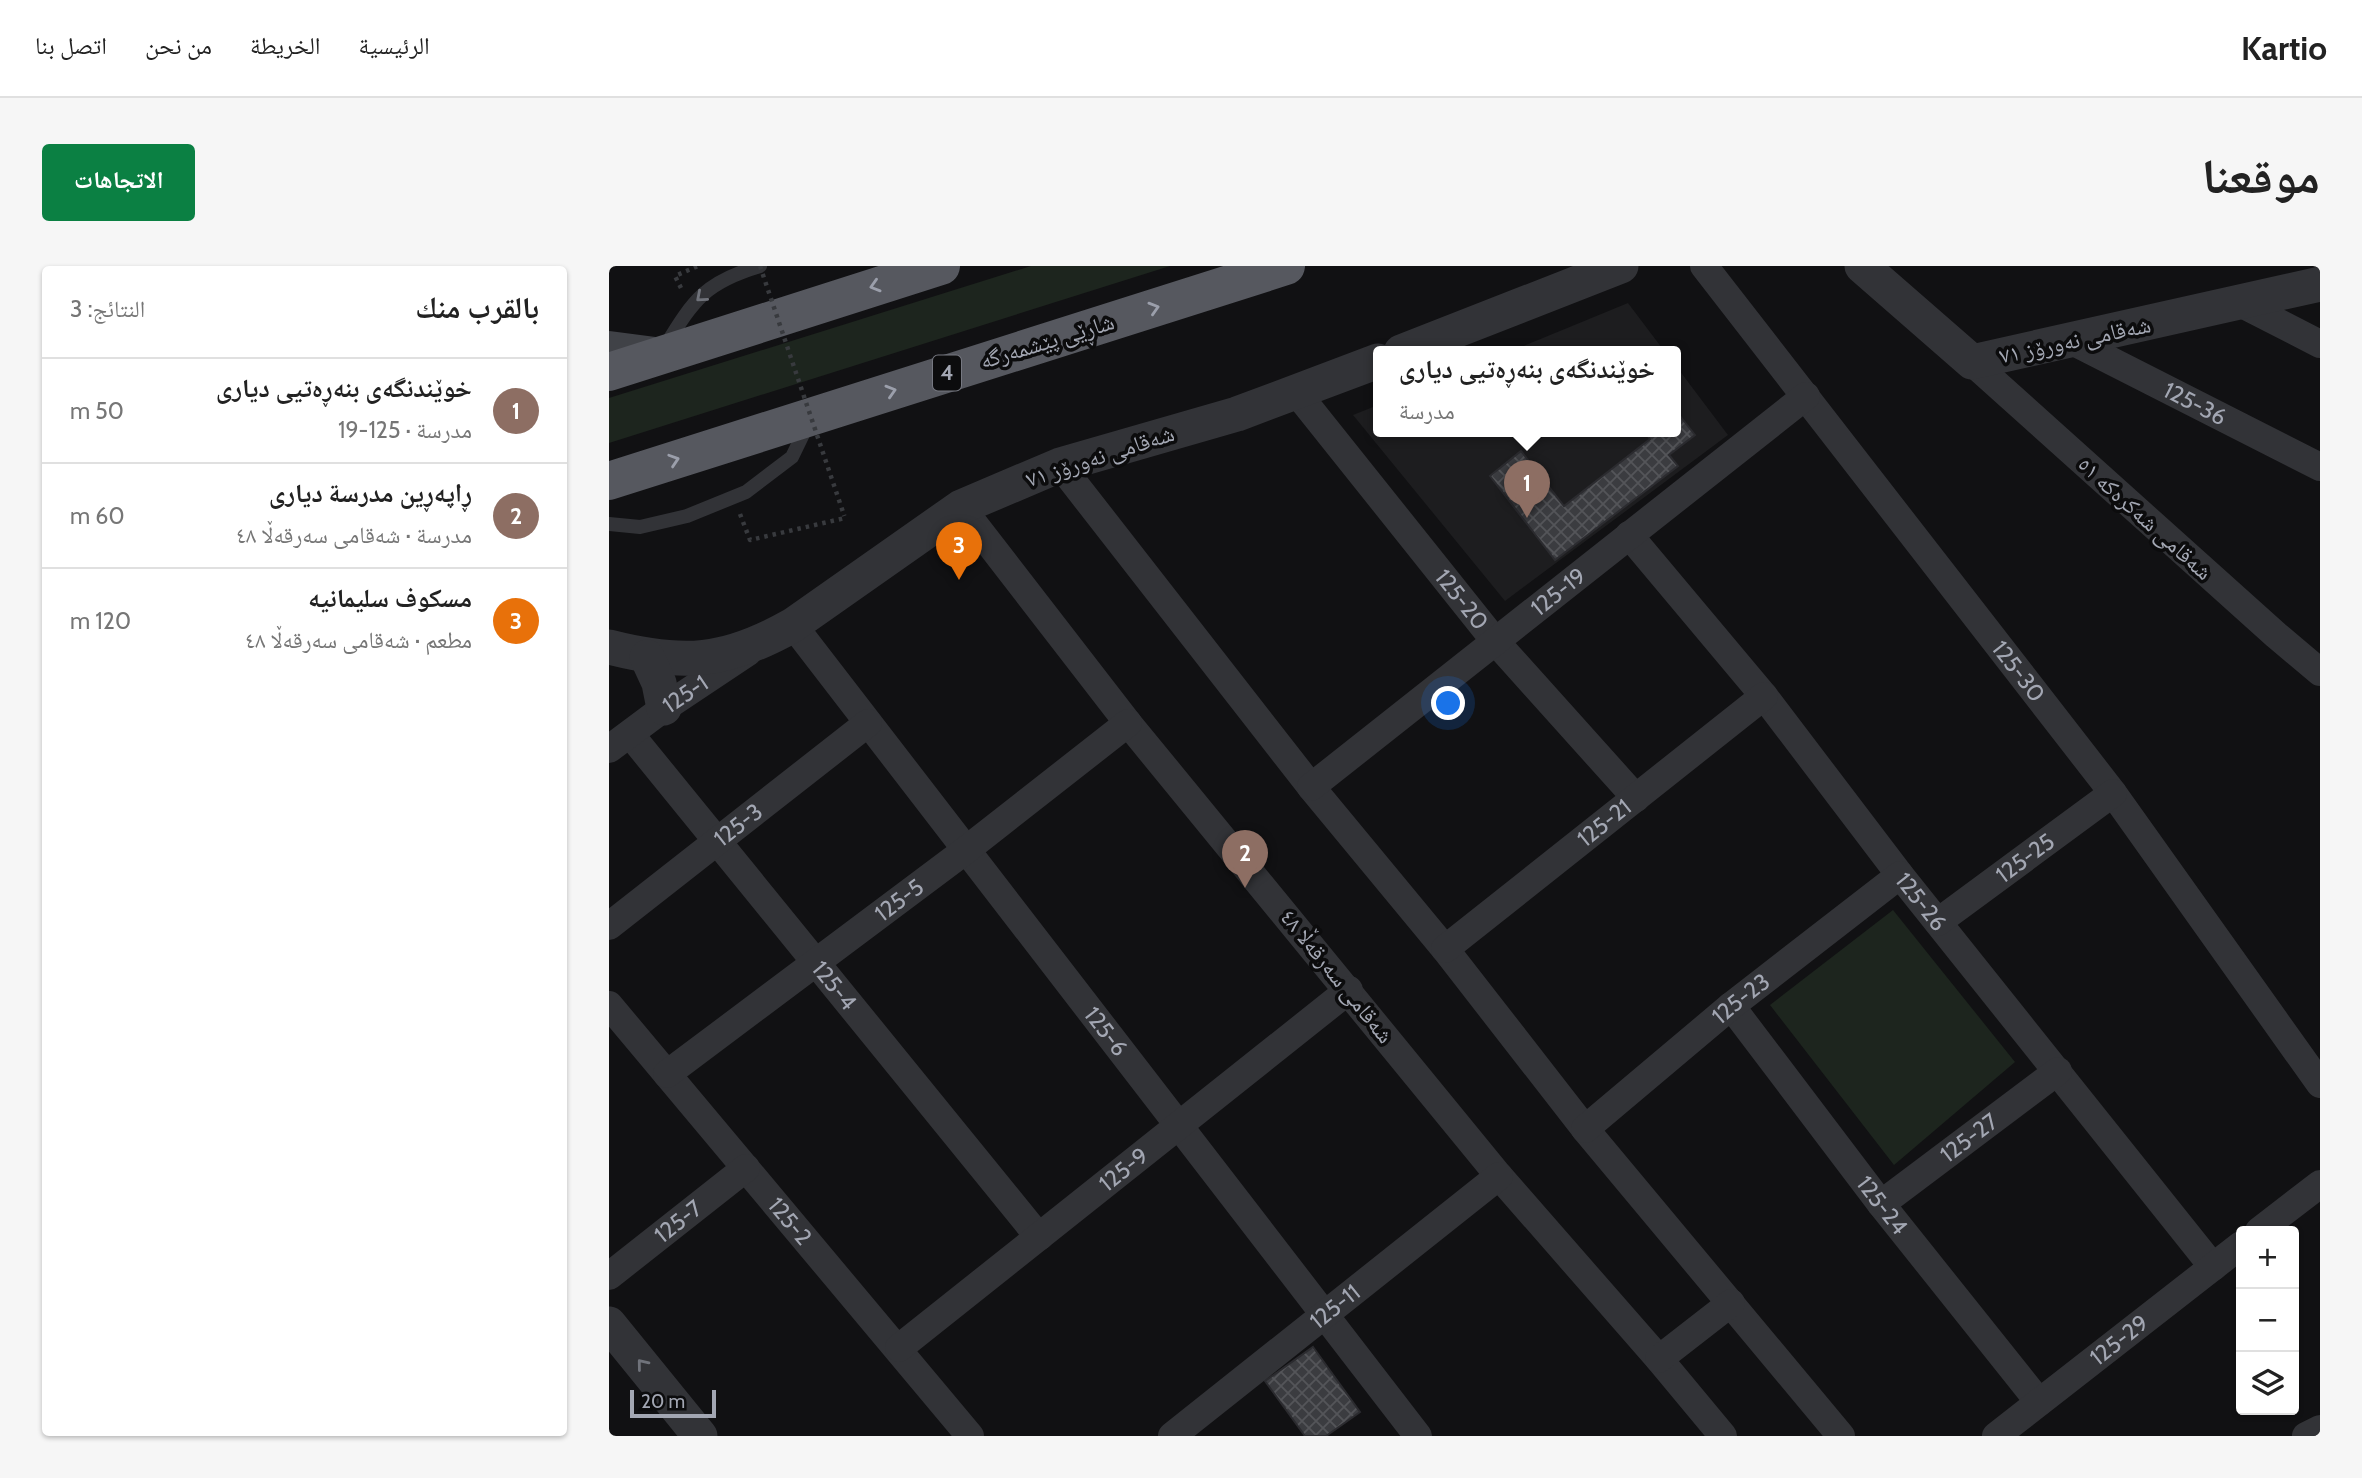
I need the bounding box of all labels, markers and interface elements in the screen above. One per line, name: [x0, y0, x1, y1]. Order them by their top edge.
text: Kartio: [2241, 28, 2327, 68]
text: اتصل بنا: [35, 31, 107, 60]
text: من نحن: [145, 31, 212, 60]
text: الخريطة: [250, 31, 321, 60]
text: الرئيسية: [359, 31, 430, 60]
button: الاتجاهات: [42, 144, 195, 221]
text: موقعنا: [2202, 146, 2320, 205]
one-way arrow: [870, 278, 882, 293]
text: بالقرب منك: [415, 289, 539, 326]
one-way arrow: [696, 289, 709, 301]
text: النتائج: 3: [70, 295, 145, 323]
one-way arrow: [1148, 301, 1160, 316]
street label: شاڕێی پێشمەرگە: [977, 307, 1119, 378]
street label: شەقامی نەورۆز ٧١: [1997, 310, 2153, 370]
popup: [1373, 346, 1681, 437]
text: خوێندنگەی بنەڕەتیی دیاری: [1399, 353, 1655, 385]
road number: 4: [933, 356, 961, 390]
text: خوێندنگەی بنەڕەتیی دیاری: [216, 372, 472, 404]
street label: 125-36: [2159, 376, 2231, 431]
one-way arrow: [884, 384, 896, 399]
text: 50 m: [70, 397, 124, 425]
text: 1: [512, 397, 520, 425]
text: مدرسة: [1399, 397, 1455, 425]
text: مدرسة · 125-19: [338, 416, 472, 444]
street label: شەقامی نەورۆز ٧١: [1022, 419, 1178, 493]
street label: شەقامی شەکرەکە ٥١: [2072, 450, 2218, 586]
one-way arrow: [667, 454, 680, 468]
pin: 1: [1504, 460, 1550, 518]
text: ڕاپەڕین مدرسة ديارى: [269, 477, 472, 509]
text: 60 m: [70, 502, 124, 530]
text: 2: [510, 502, 522, 530]
text: مدرسة · شەقامی سەرقەڵا ٤٨: [236, 521, 472, 549]
pin: 3: [936, 522, 982, 580]
street label: 125-19: [1525, 562, 1591, 622]
street label: 125-20: [1429, 563, 1494, 635]
text: مسكوف سليمانيه: [308, 582, 472, 614]
text: 120 m: [70, 607, 131, 635]
text: 3: [510, 607, 522, 635]
text: مطعم · شەقامی سەرقەڵا ٤٨: [245, 626, 472, 654]
street label: 125-30: [1986, 635, 2051, 707]
street label: 125-1: [657, 669, 713, 719]
your location: [1431, 686, 1465, 720]
street label: 125-21: [1571, 793, 1637, 853]
street label: 125-3: [708, 797, 768, 852]
street label: 125-25: [1990, 827, 2060, 889]
pin: 2: [1222, 830, 1268, 888]
street label: 125-26: [1890, 867, 1953, 936]
street label: 125-5: [869, 873, 929, 928]
street label: شەقامی سەرقەڵا ٤٨: [1274, 903, 1400, 1049]
street label: 125-4: [806, 955, 863, 1016]
street label: 125-23: [1706, 967, 1775, 1030]
street label: 125-6: [1078, 1001, 1134, 1062]
street label: 125-27: [1935, 1107, 2004, 1169]
street label: 125-9: [1093, 1141, 1154, 1197]
street label: 125-24: [1851, 1170, 1914, 1240]
street label: 125-2: [762, 1192, 818, 1251]
street label: 125-7: [649, 1194, 708, 1249]
map controls: [2236, 1226, 2299, 1415]
button: +: [2236, 1226, 2299, 1289]
street label: 125-11: [1304, 1278, 1366, 1335]
button: −: [2236, 1289, 2299, 1352]
street label: 125-29: [2084, 1309, 2154, 1372]
button: layers: [2236, 1352, 2299, 1415]
one-way arrow: [637, 1360, 650, 1372]
scale bar: [630, 1387, 716, 1419]
text: 20 m: [641, 1390, 685, 1413]

